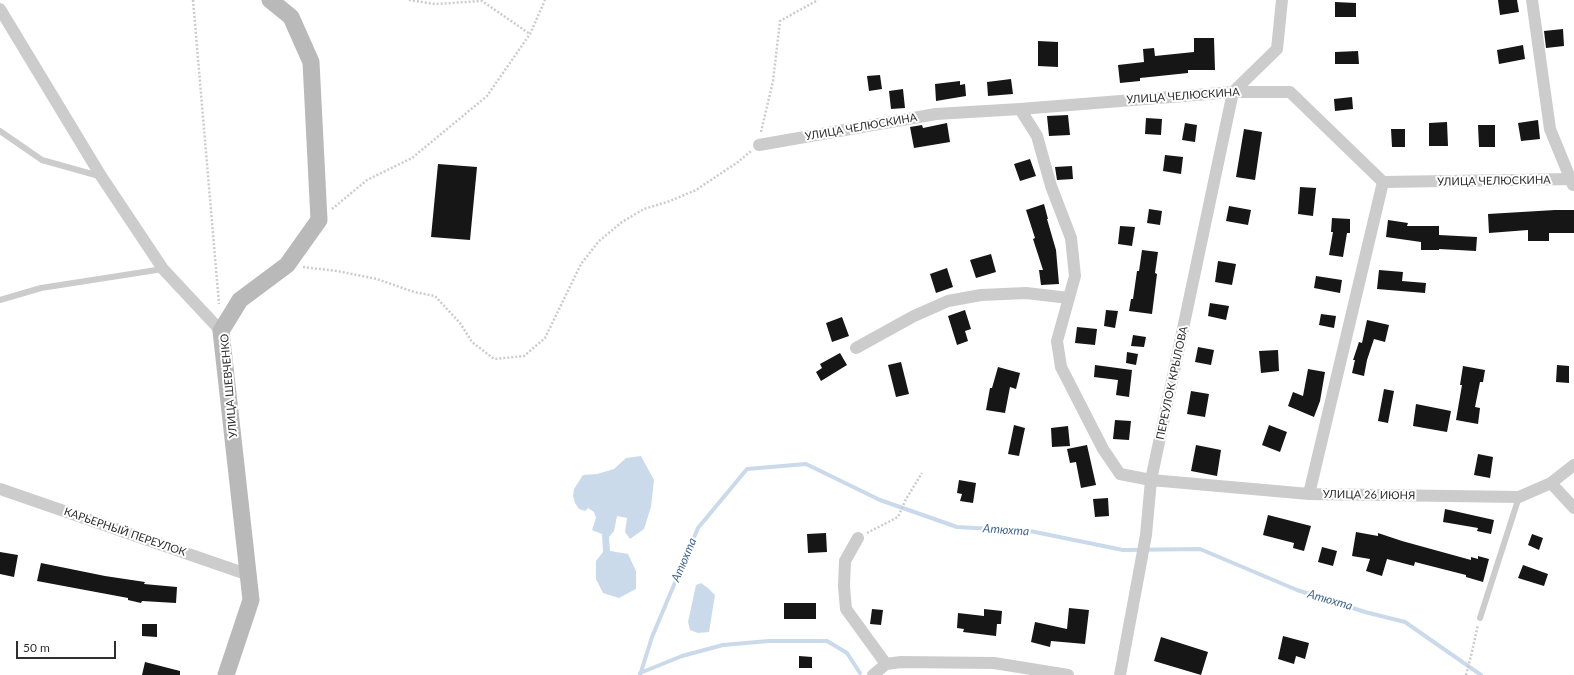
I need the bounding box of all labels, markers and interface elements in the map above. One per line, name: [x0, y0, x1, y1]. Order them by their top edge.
street label: УЛИЦА ЧЕЛЮСКИНА: [1126, 85, 1240, 107]
street label: УЛИЦА ЧЕЛЮСКИНА: [804, 111, 918, 143]
street label: УЛИЦА ЧЕЛЮСКИНА: [1437, 173, 1551, 189]
street label: ПЕРЕУЛОК КРЫЛОВА: [1154, 325, 1190, 441]
street label: УЛИЦА ШЕВЧЕНКО: [218, 333, 240, 439]
street label: УЛИЦА 26 ИЮНЯ: [1323, 488, 1415, 502]
street label: КАРЬЕРНЫЙ ПЕРЕУЛОК: [62, 505, 188, 559]
water label: Атюхта: [982, 521, 1030, 539]
water label: Атюхта: [668, 536, 700, 584]
water label: Атюхта: [1306, 587, 1354, 613]
scale bar: [18, 633, 118, 659]
text: 50 m: [23, 640, 50, 655]

